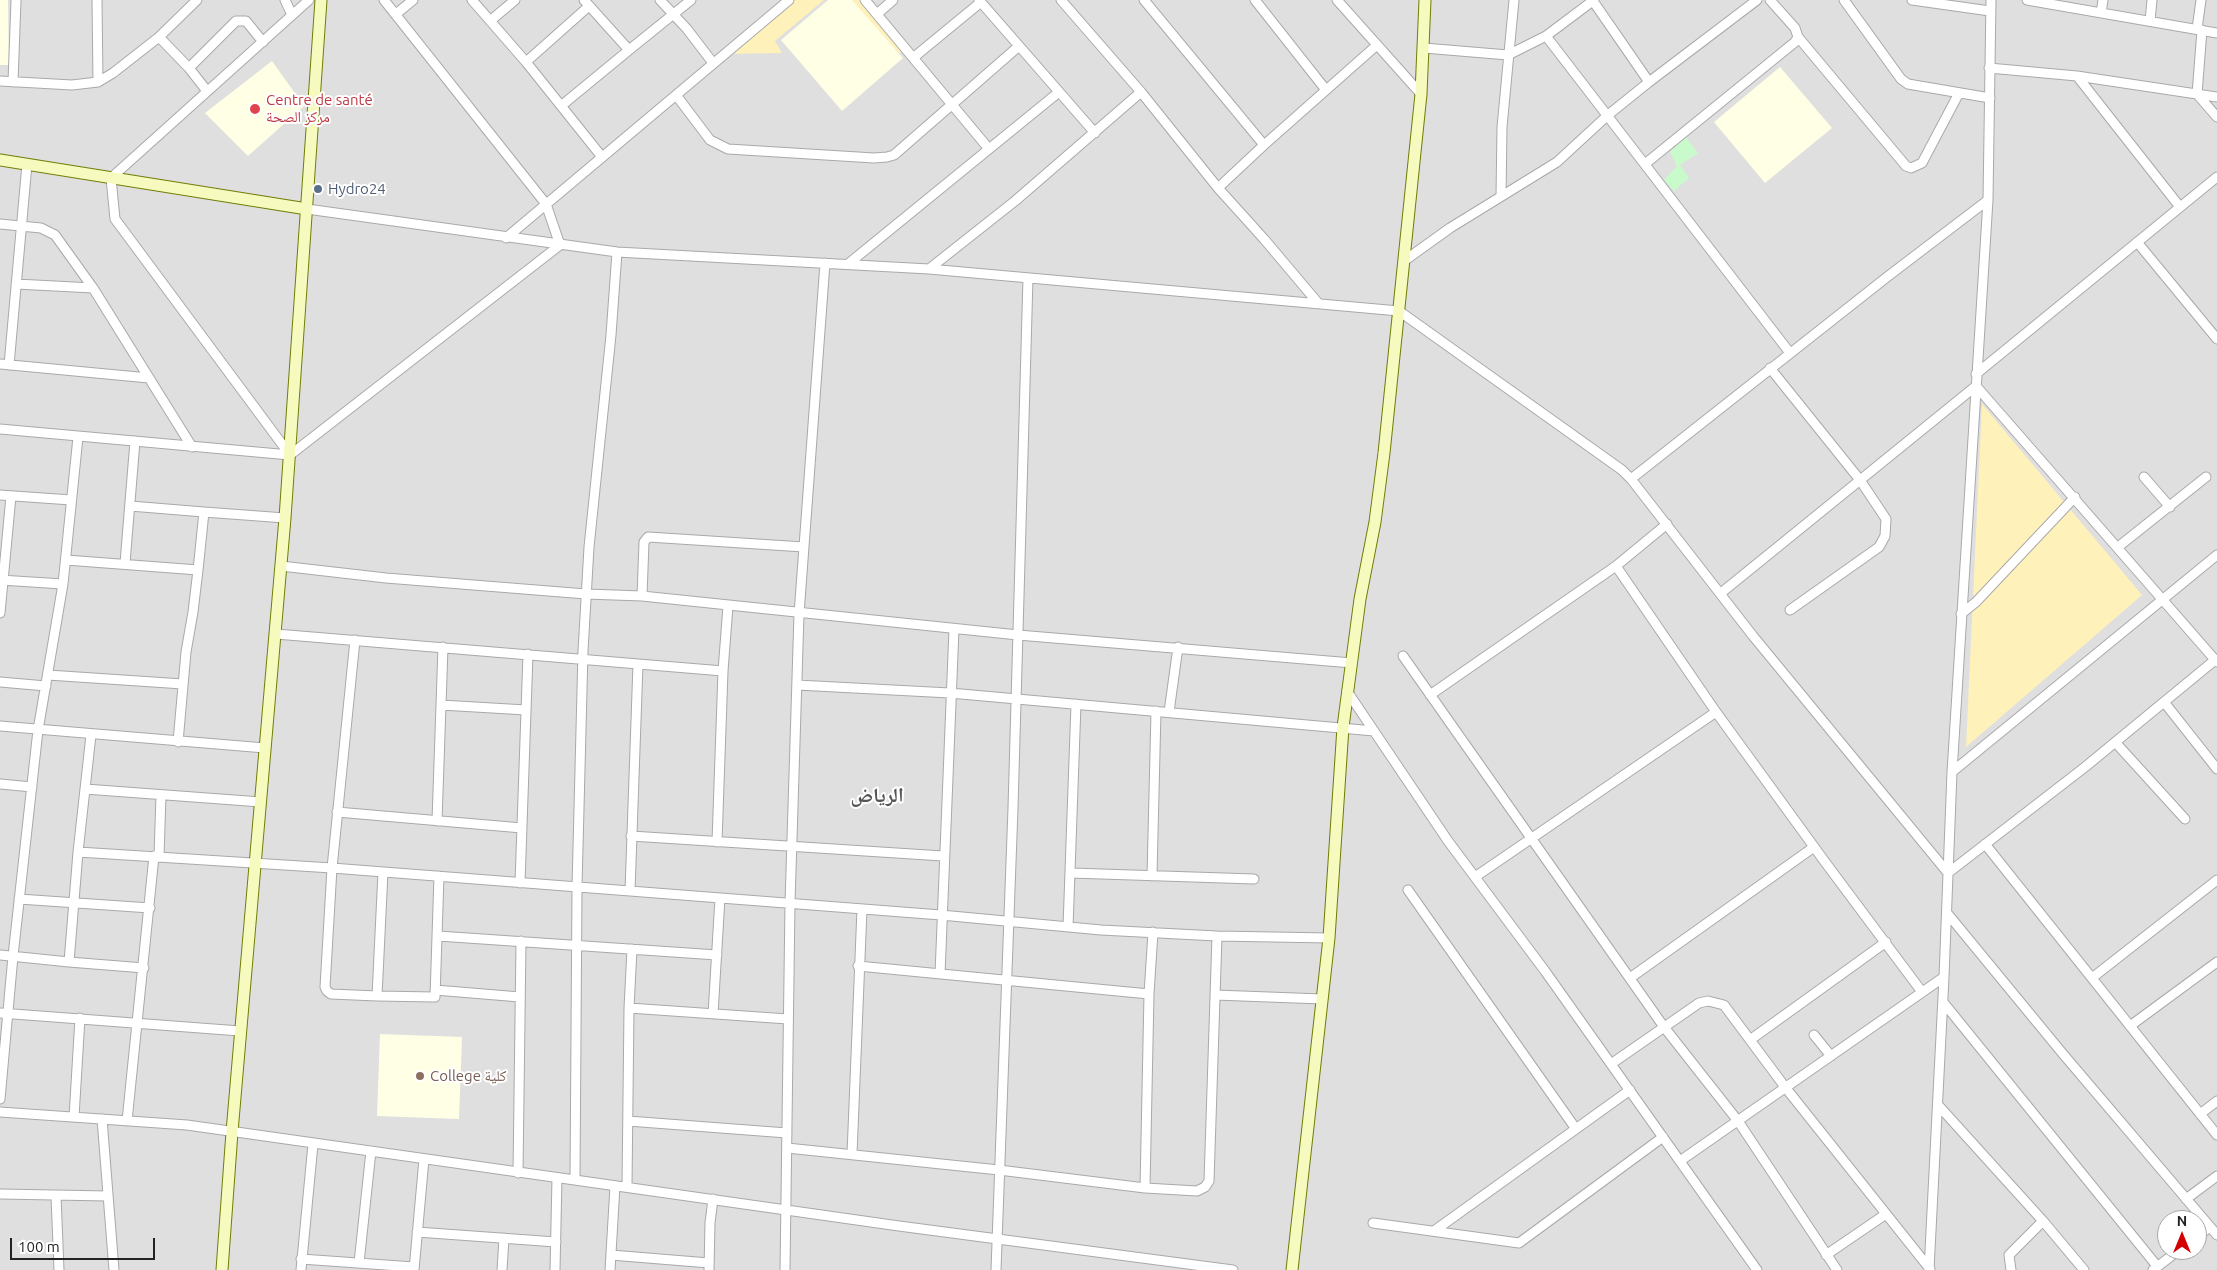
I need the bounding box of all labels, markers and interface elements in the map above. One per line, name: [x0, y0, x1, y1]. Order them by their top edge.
place label: Centre de santé مركز الصحة: [266, 91, 373, 126]
marker: Centre de santé مركز الصحة: [248, 102, 262, 116]
place label: Hydro24: [328, 180, 386, 198]
marker: Hydro24: [312, 183, 324, 195]
district label: الرياض: [850, 783, 904, 807]
place label: College كلية: [430, 1067, 507, 1085]
marker: College كلية: [414, 1070, 426, 1082]
north arrow: [2157, 1210, 2207, 1260]
text: N: [2177, 1213, 2187, 1229]
scale bar: [12, 1228, 158, 1260]
text: 100 m: [18, 1238, 60, 1255]

